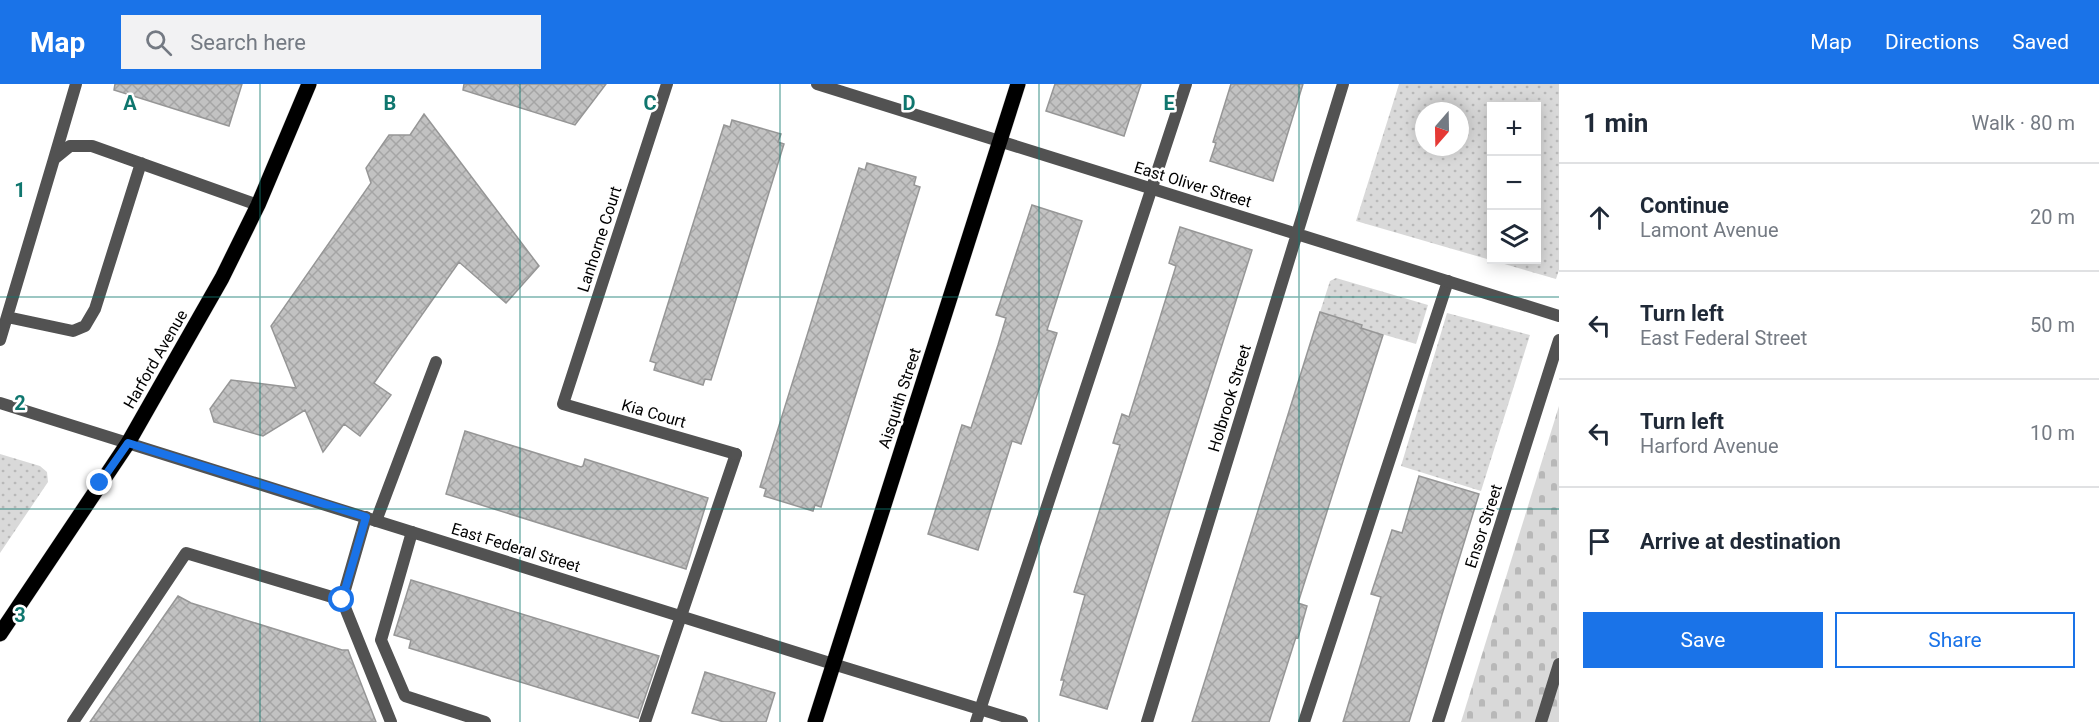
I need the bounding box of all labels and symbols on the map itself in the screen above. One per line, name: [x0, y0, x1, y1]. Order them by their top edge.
text: A: [123, 91, 137, 115]
text: B: [384, 91, 396, 115]
text: C: [643, 91, 657, 115]
text: D: [903, 91, 916, 115]
text: E: [1163, 91, 1175, 115]
north arrow: [1415, 102, 1469, 156]
street label: East Oliver Street: [1132, 158, 1254, 211]
text: 1: [14, 178, 26, 202]
street label: Lanhorne Court: [573, 184, 626, 295]
street label: Harford Avenue: [119, 306, 191, 412]
street label: Holbrook Street: [1204, 342, 1255, 454]
street label: Aisquith Street: [874, 345, 925, 451]
text: 2: [14, 391, 26, 415]
street label: Kia Court: [620, 395, 688, 432]
route end: [86, 469, 112, 495]
street label: Ensor Street: [1461, 482, 1506, 570]
street label: East Federal Street: [449, 519, 583, 576]
route start: [328, 586, 354, 612]
text: 3: [14, 603, 26, 627]

